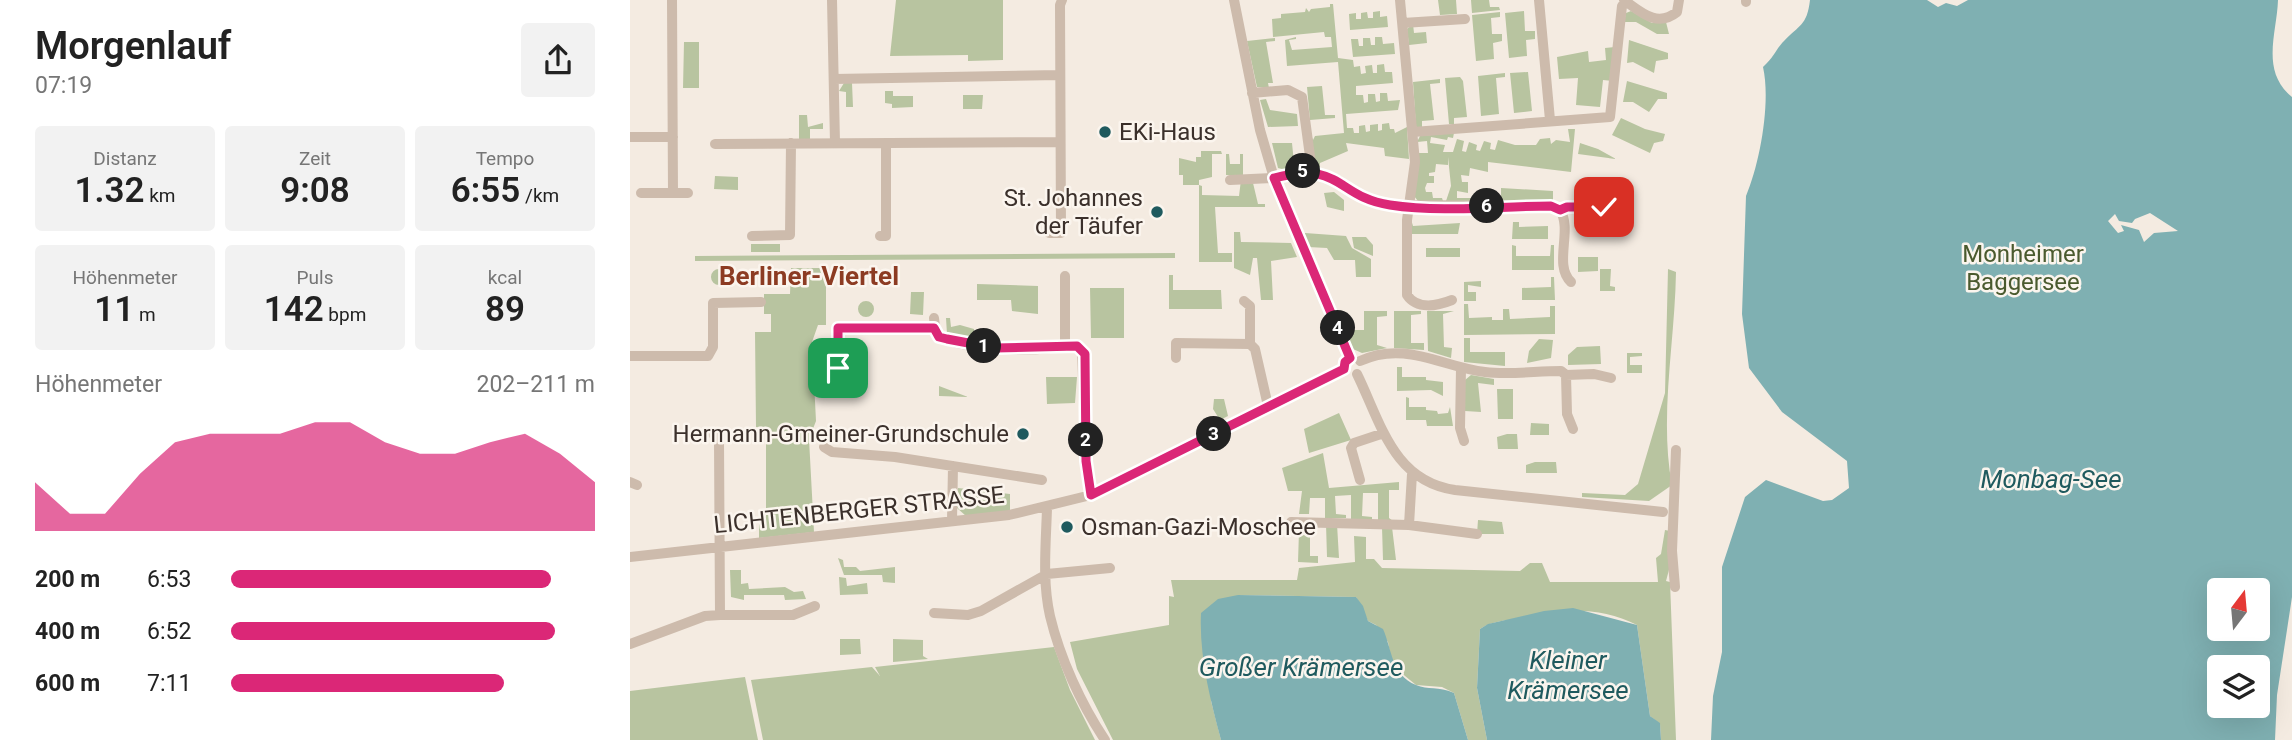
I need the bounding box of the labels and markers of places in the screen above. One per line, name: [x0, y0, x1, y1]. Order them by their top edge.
place label: EKi-Haus: [1119, 118, 1216, 146]
marker: EKi-Haus: [1097, 124, 1113, 140]
pin: 5: [1286, 154, 1320, 188]
pin: [1574, 177, 1634, 237]
place label: St. Johannes der Täufer: [1004, 184, 1143, 240]
pin: 6: [1470, 188, 1504, 224]
marker: St. Johannes der Täufer: [1149, 204, 1165, 220]
pin: 4: [1320, 310, 1356, 346]
pin: 1: [966, 328, 1002, 364]
pin: [808, 338, 868, 398]
pin: 3: [1196, 416, 1232, 452]
place label: Hermann-Gmeiner-Grundschule: [673, 420, 1009, 448]
pin: 2: [1068, 422, 1104, 458]
marker: Hermann-Gmeiner-Grundschule: [1015, 426, 1031, 442]
place label: Osman-Gazi-Moschee: [1081, 513, 1316, 541]
marker: Osman-Gazi-Moschee: [1059, 519, 1075, 535]

